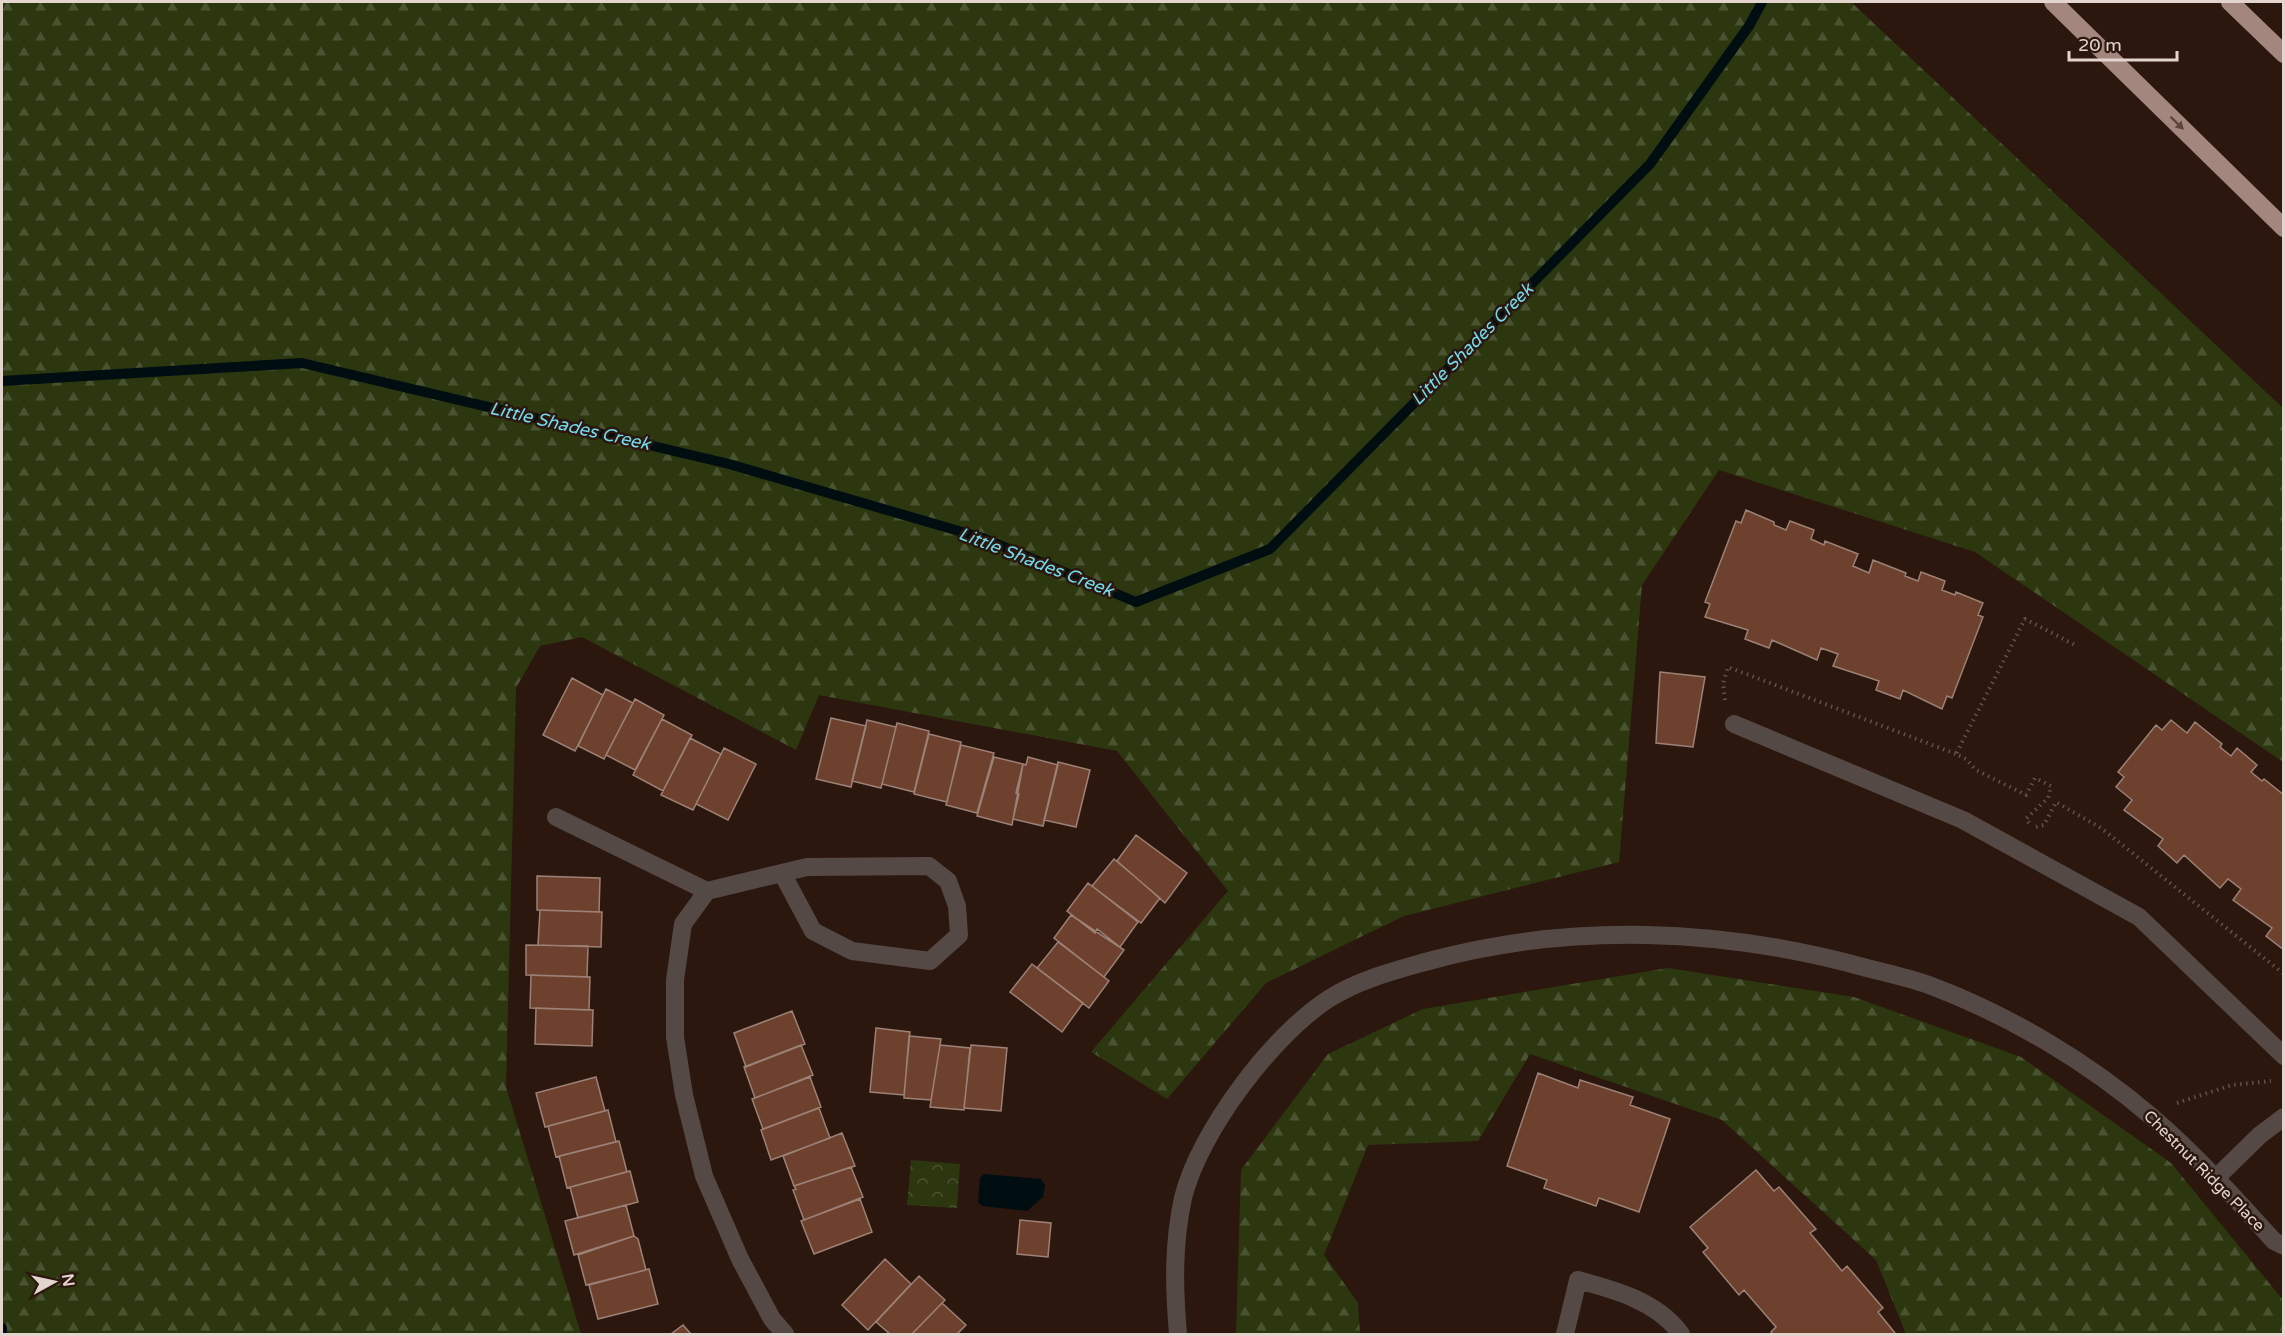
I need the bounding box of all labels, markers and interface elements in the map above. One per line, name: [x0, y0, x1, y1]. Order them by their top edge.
scale bar: [2069, 24, 2177, 62]
text: 20 m: [2078, 34, 2122, 56]
one-way arrow: [2170, 116, 2185, 130]
water label: Little Shades Creek: [1406, 277, 1539, 410]
water label: Little Shades Creek: [488, 397, 654, 455]
water label: Little Shades Creek: [955, 522, 1118, 602]
street label: Chestnut Ridge Place: [2139, 1106, 2269, 1236]
north arrow: [24, 1252, 84, 1312]
text: N: [57, 1272, 79, 1288]

